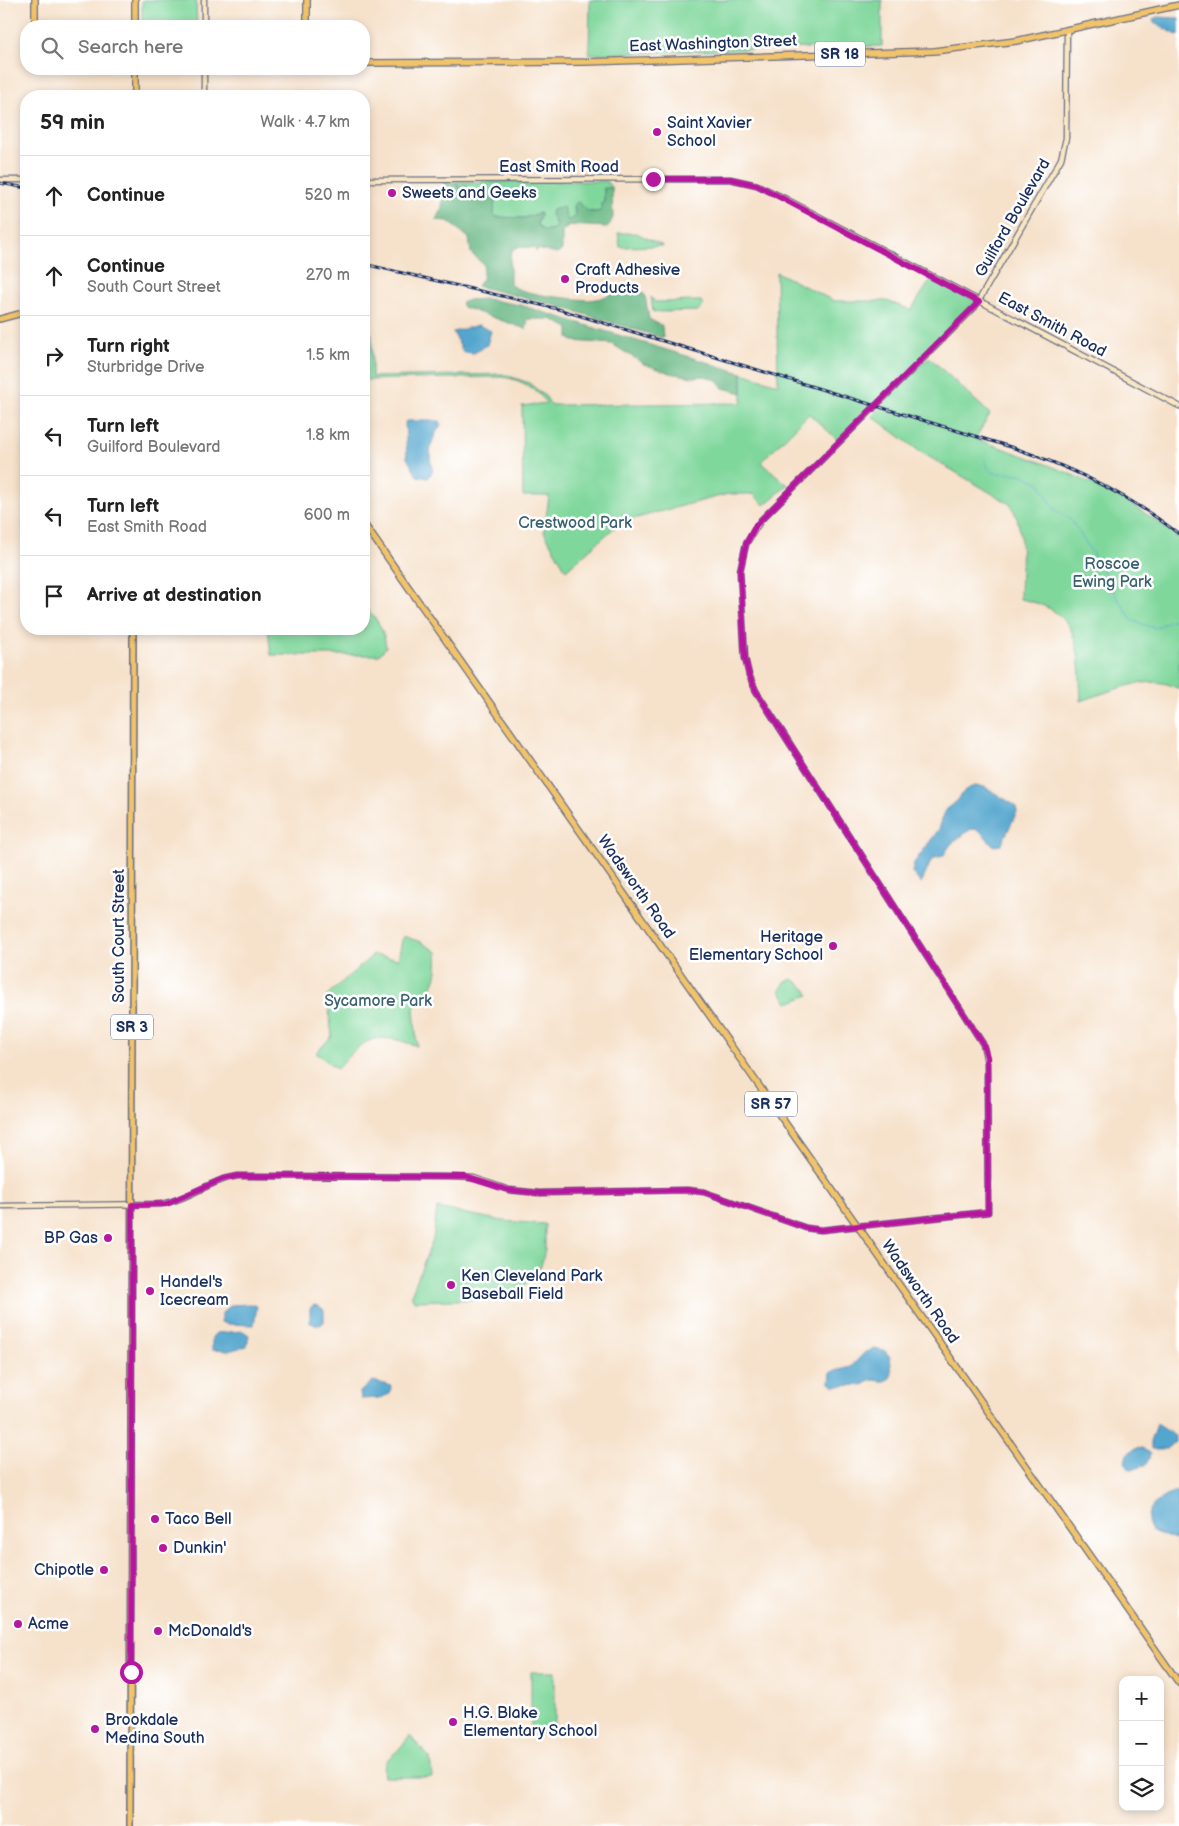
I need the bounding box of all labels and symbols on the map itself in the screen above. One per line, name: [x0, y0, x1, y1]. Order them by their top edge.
street label: East Washington Street: [629, 32, 797, 56]
road number: SR 18: [815, 42, 865, 66]
place label: Saint Xavier School: [667, 114, 752, 151]
marker: Saint Xavier School: [651, 126, 663, 138]
street label: Guilford Boulevard: [971, 155, 1055, 281]
street label: East Smith Road: [499, 158, 619, 177]
route end: [642, 168, 665, 191]
place label: Sweets and Geeks: [402, 184, 537, 203]
marker: Sweets and Geeks: [386, 187, 398, 199]
place label: Craft Adhesive Products: [575, 261, 681, 298]
marker: Craft Adhesive Products: [559, 273, 571, 285]
street label: East Smith Road: [995, 288, 1109, 362]
park label: Crestwood Park: [518, 514, 632, 533]
park label: Roscoe Ewing Park: [1072, 555, 1152, 592]
street label: Wadsworth Road: [593, 831, 679, 943]
street label: South Court Street: [110, 869, 129, 1003]
place label: Heritage Elementary School: [689, 928, 824, 965]
marker: Heritage Elementary School: [827, 940, 839, 952]
park label: Sycamore Park: [324, 992, 432, 1011]
road number: SR 3: [111, 1014, 153, 1040]
road number: SR 57: [745, 1092, 797, 1116]
place label: BP Gas: [44, 1229, 98, 1248]
marker: BP Gas: [102, 1232, 114, 1244]
street label: Wadsworth Road: [877, 1236, 963, 1348]
place label: Ken Cleveland Park Baseball Field: [461, 1267, 602, 1304]
place label: Handel's Icecream: [160, 1273, 229, 1310]
marker: Ken Cleveland Park Baseball Field: [445, 1279, 457, 1291]
marker: Handel's Icecream: [144, 1285, 156, 1297]
place label: Taco Bell: [165, 1510, 232, 1529]
marker: Taco Bell: [149, 1513, 161, 1525]
place label: Dunkin': [173, 1539, 226, 1558]
marker: Dunkin': [157, 1542, 169, 1554]
place label: Chipotle: [34, 1561, 94, 1580]
marker: Chipotle: [98, 1564, 110, 1576]
place label: Acme: [28, 1615, 69, 1634]
marker: Acme: [12, 1618, 24, 1630]
place label: McDonald's: [168, 1622, 252, 1641]
marker: McDonald's: [152, 1625, 164, 1637]
route start: [120, 1661, 143, 1684]
place label: H.G. Blake Elementary School: [463, 1704, 597, 1741]
place label: Brookdale Medina South: [105, 1711, 205, 1748]
marker: H.G. Blake Elementary School: [447, 1716, 459, 1728]
marker: Brookdale Medina South: [89, 1723, 101, 1735]

